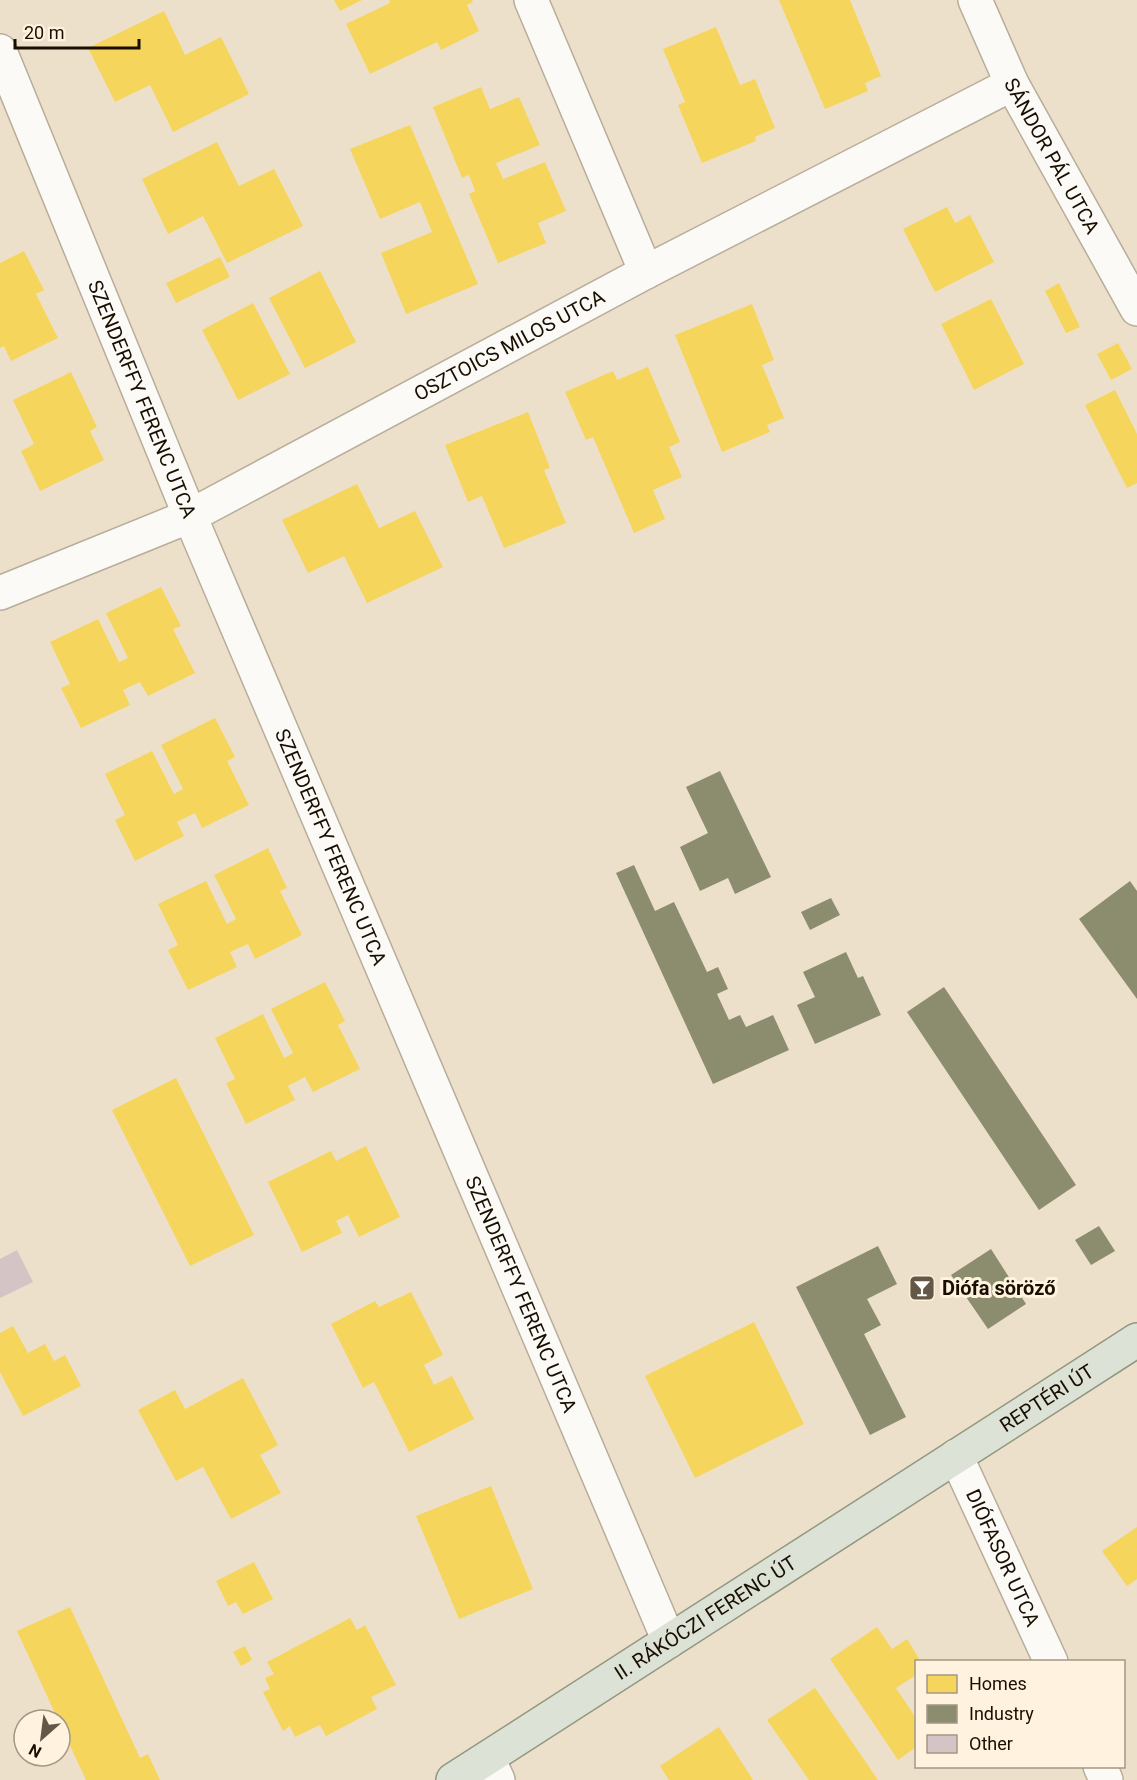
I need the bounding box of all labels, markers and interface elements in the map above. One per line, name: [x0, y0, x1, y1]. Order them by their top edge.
scale bar: [15, 12, 140, 50]
text: 20 m: [24, 22, 64, 43]
street label: SÁNDOR PÁL UTCA: [999, 74, 1105, 238]
street label: SZENDERFFY FERENC UTCA: [83, 277, 201, 521]
street label: OSZTOICS MILOS UTCA: [410, 284, 609, 406]
street label: SZENDERFFY FERENC UTCA: [270, 725, 392, 969]
street label: SZENDERFFY FERENC UTCA: [460, 1172, 582, 1416]
bar icon: Diófa söröző: [907, 1273, 937, 1303]
place label: Diófa söröző: [942, 1276, 1055, 1300]
street label: REPTÉRI ÚT: [995, 1359, 1098, 1437]
street label: DIÓFASOR UTCA: [961, 1485, 1045, 1630]
street label: II. RÁKÓCZI FERENC ÚT: [610, 1550, 801, 1685]
legend: [915, 1660, 1125, 1768]
text: Homes: [969, 1673, 1027, 1694]
text: Industry: [969, 1703, 1034, 1724]
north arrow: [12, 1708, 72, 1768]
text: Other: [969, 1733, 1013, 1754]
text: N: [26, 1740, 45, 1762]

